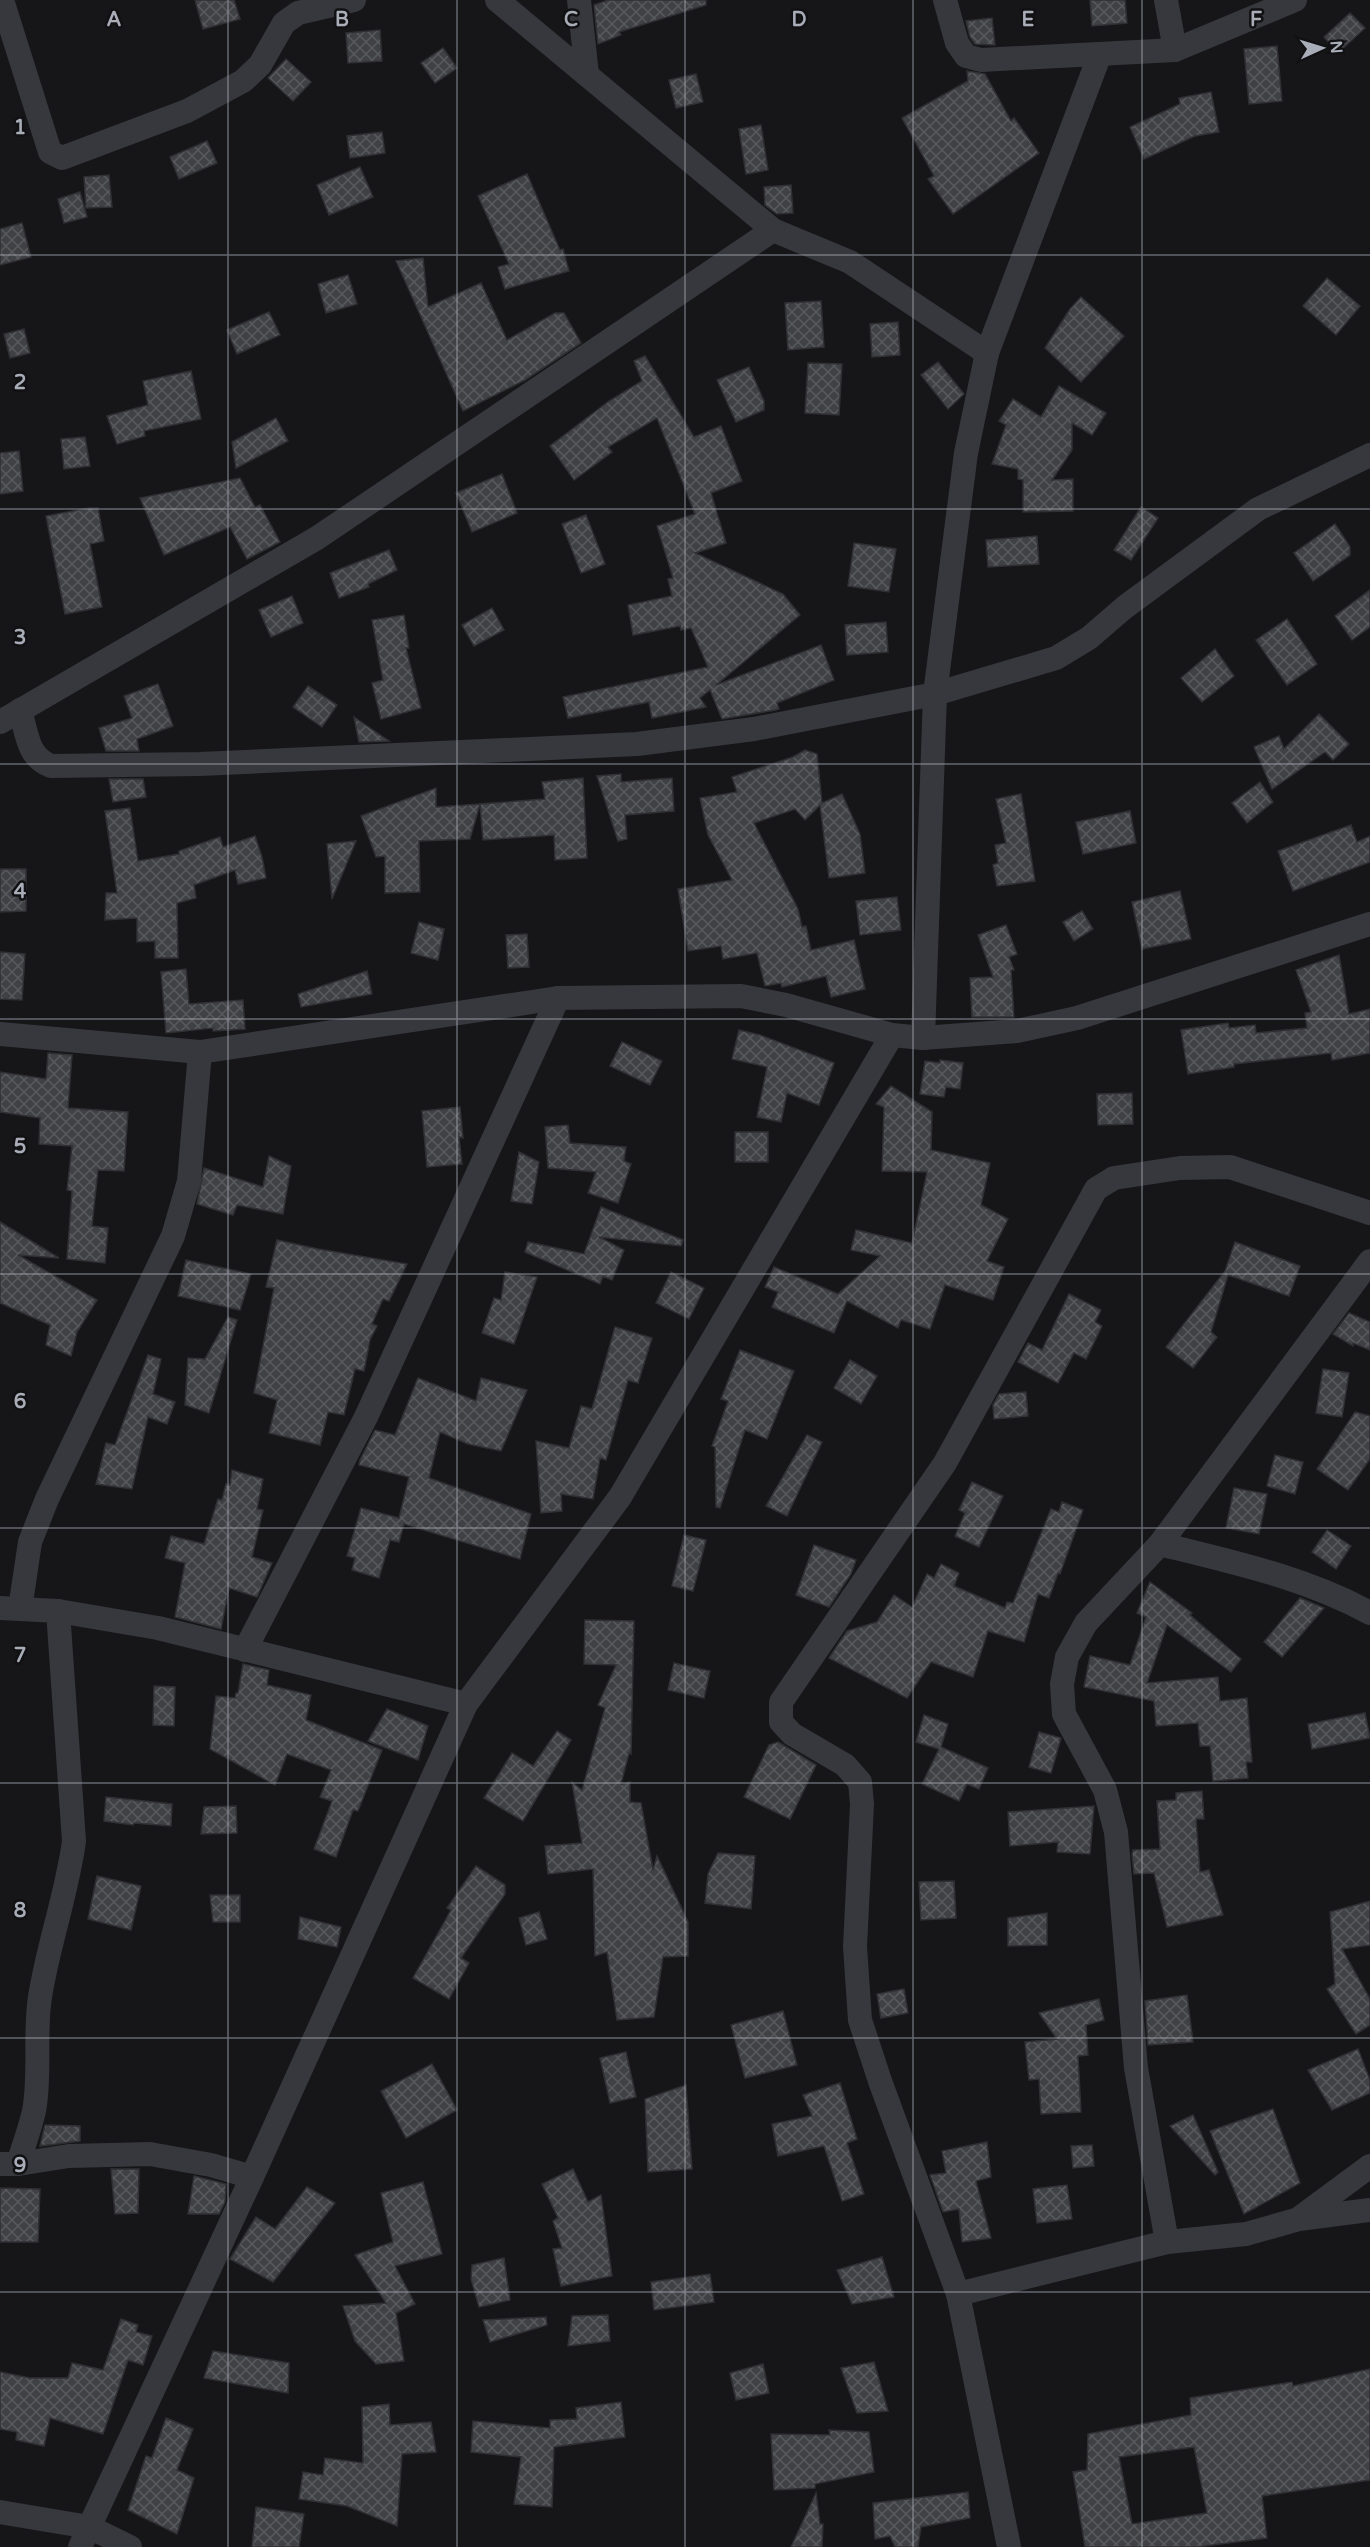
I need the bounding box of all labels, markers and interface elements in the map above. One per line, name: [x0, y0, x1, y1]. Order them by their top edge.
text: A: [107, 8, 122, 32]
text: B: [335, 8, 349, 32]
text: C: [564, 8, 578, 32]
text: D: [791, 8, 807, 32]
text: E: [1022, 8, 1035, 32]
text: F: [1250, 8, 1262, 32]
north arrow: [1292, 18, 1352, 78]
text: N: [1326, 40, 1346, 54]
text: 1: [14, 116, 26, 140]
text: 2: [14, 371, 26, 395]
text: 3: [14, 626, 26, 650]
text: 4: [14, 880, 27, 904]
text: 5: [14, 1135, 26, 1159]
text: 6: [14, 1390, 26, 1414]
text: 7: [14, 1644, 26, 1668]
text: 8: [14, 1899, 26, 1923]
text: 9: [14, 2154, 26, 2178]

